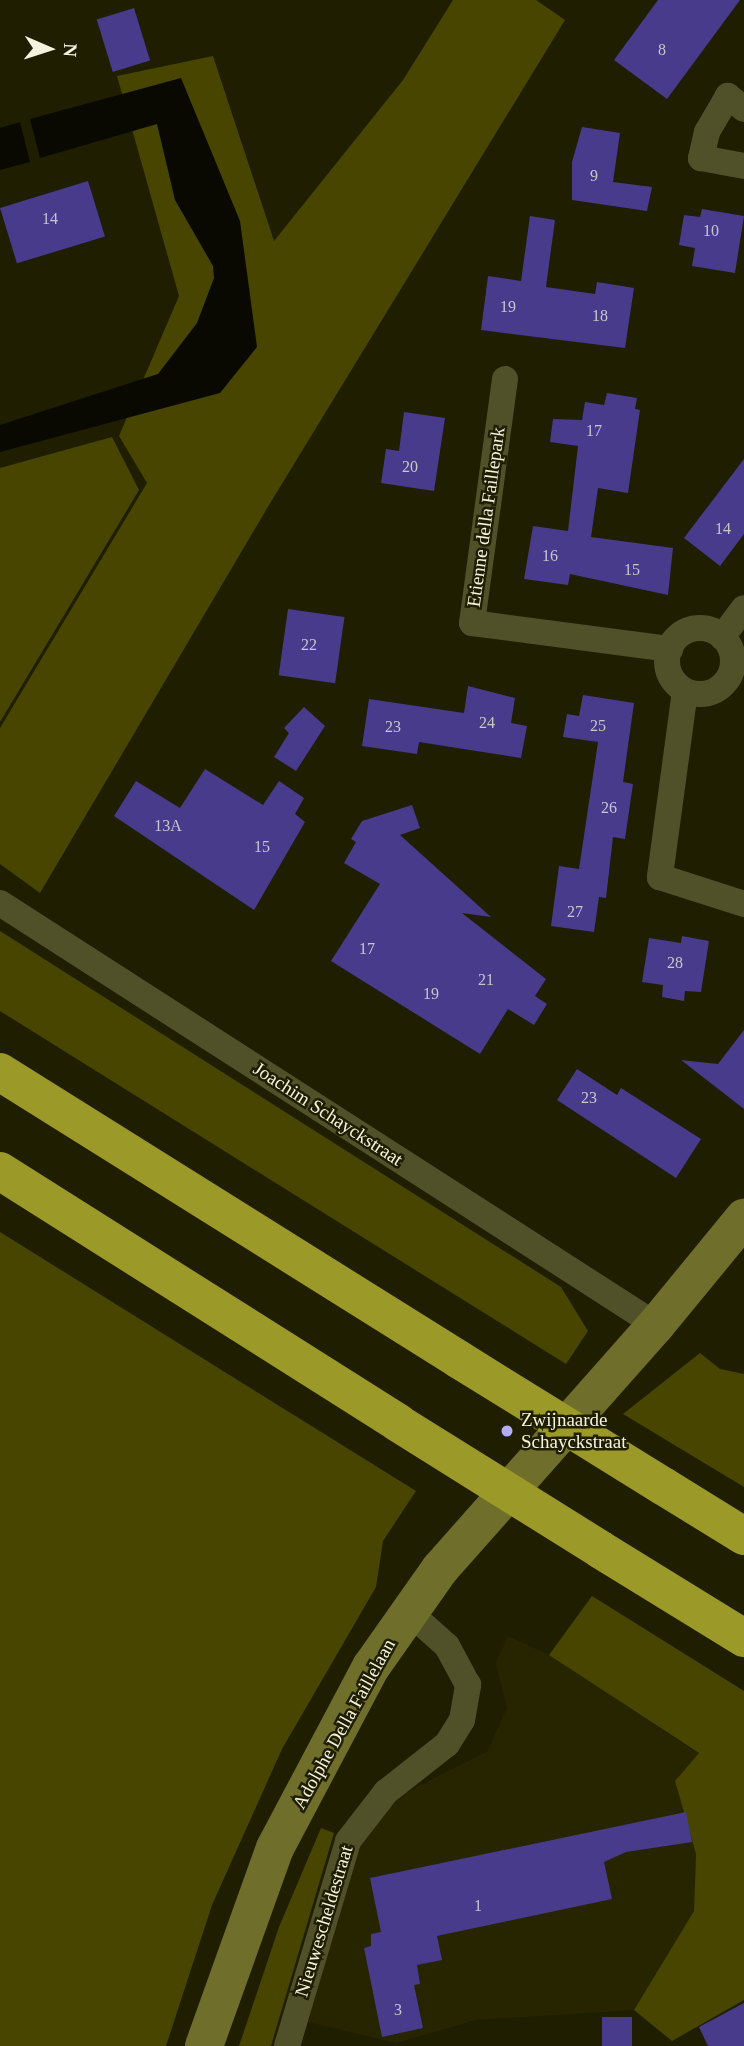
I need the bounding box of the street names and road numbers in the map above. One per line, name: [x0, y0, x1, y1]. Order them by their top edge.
street label: Etienne della Faillepark: [462, 426, 510, 608]
street label: Joachim Schayckstraat: [249, 1057, 407, 1171]
street label: Adolphe Della Faillelaan: [288, 1635, 400, 1813]
street label: Nieuwescheldestraat: [290, 1842, 358, 2000]

